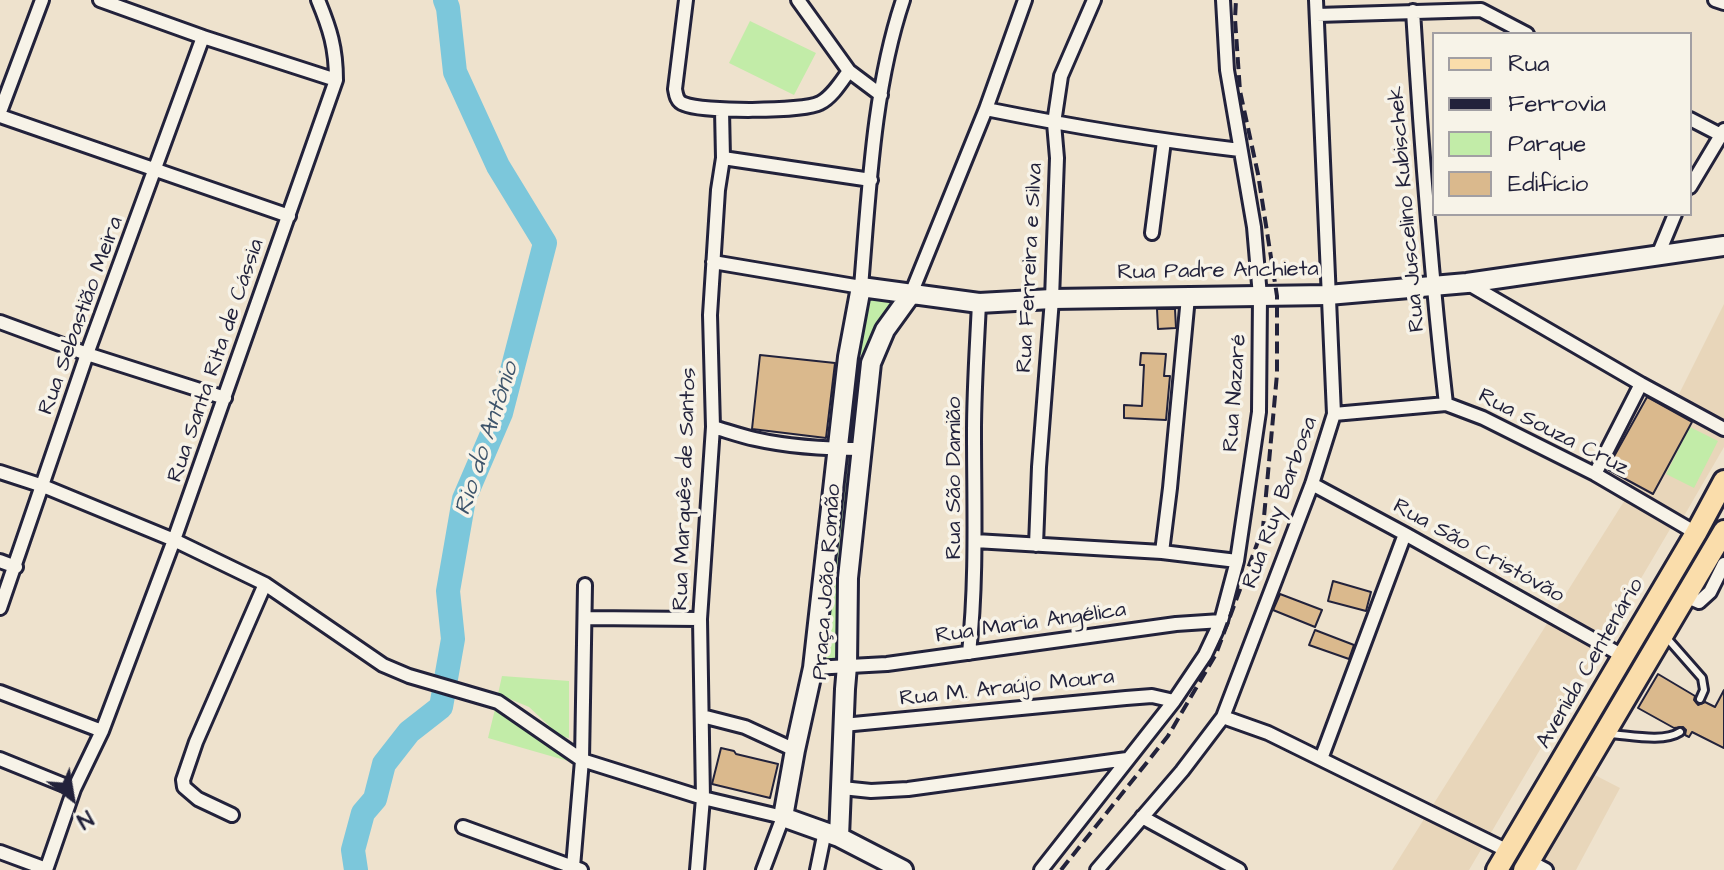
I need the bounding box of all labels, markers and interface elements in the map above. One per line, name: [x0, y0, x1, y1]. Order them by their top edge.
legend: [1432, 32, 1692, 216]
text: Rua: [1508, 47, 1550, 81]
street label: Rua Juscelino Kubischek: [1384, 85, 1432, 333]
text: Ferrovia: [1508, 87, 1606, 121]
text: Parque: [1508, 127, 1586, 161]
street label: Rua Ferreira e Silva: [1012, 163, 1050, 373]
text: Edifício: [1508, 167, 1588, 201]
street label: Rua Sebastião Meira: [34, 213, 130, 419]
street label: Rua Santa Rita de Cássia: [163, 236, 271, 486]
street label: Rua Padre Anchieta: [1117, 257, 1319, 287]
street label: Rua Nazaré: [1219, 333, 1253, 453]
water label: Rio do Antônio: [450, 359, 526, 519]
street label: Rua Marquês de Santos: [669, 367, 703, 611]
street label: Rua Souza Cruz: [1473, 384, 1633, 482]
street label: Rua São Damião: [942, 397, 968, 559]
street label: Rua Ruy Barbosa: [1238, 414, 1324, 592]
street label: Praça João Romão: [808, 483, 848, 681]
street label: Rua São Cristóvão: [1388, 494, 1568, 610]
street label: Avenida Centenário: [1531, 574, 1651, 754]
street label: Rua Maria Angélica: [934, 598, 1128, 650]
street label: Rua M. Araújo Moura: [898, 665, 1116, 713]
north arrow: [32, 758, 112, 838]
text: N: [71, 802, 99, 836]

